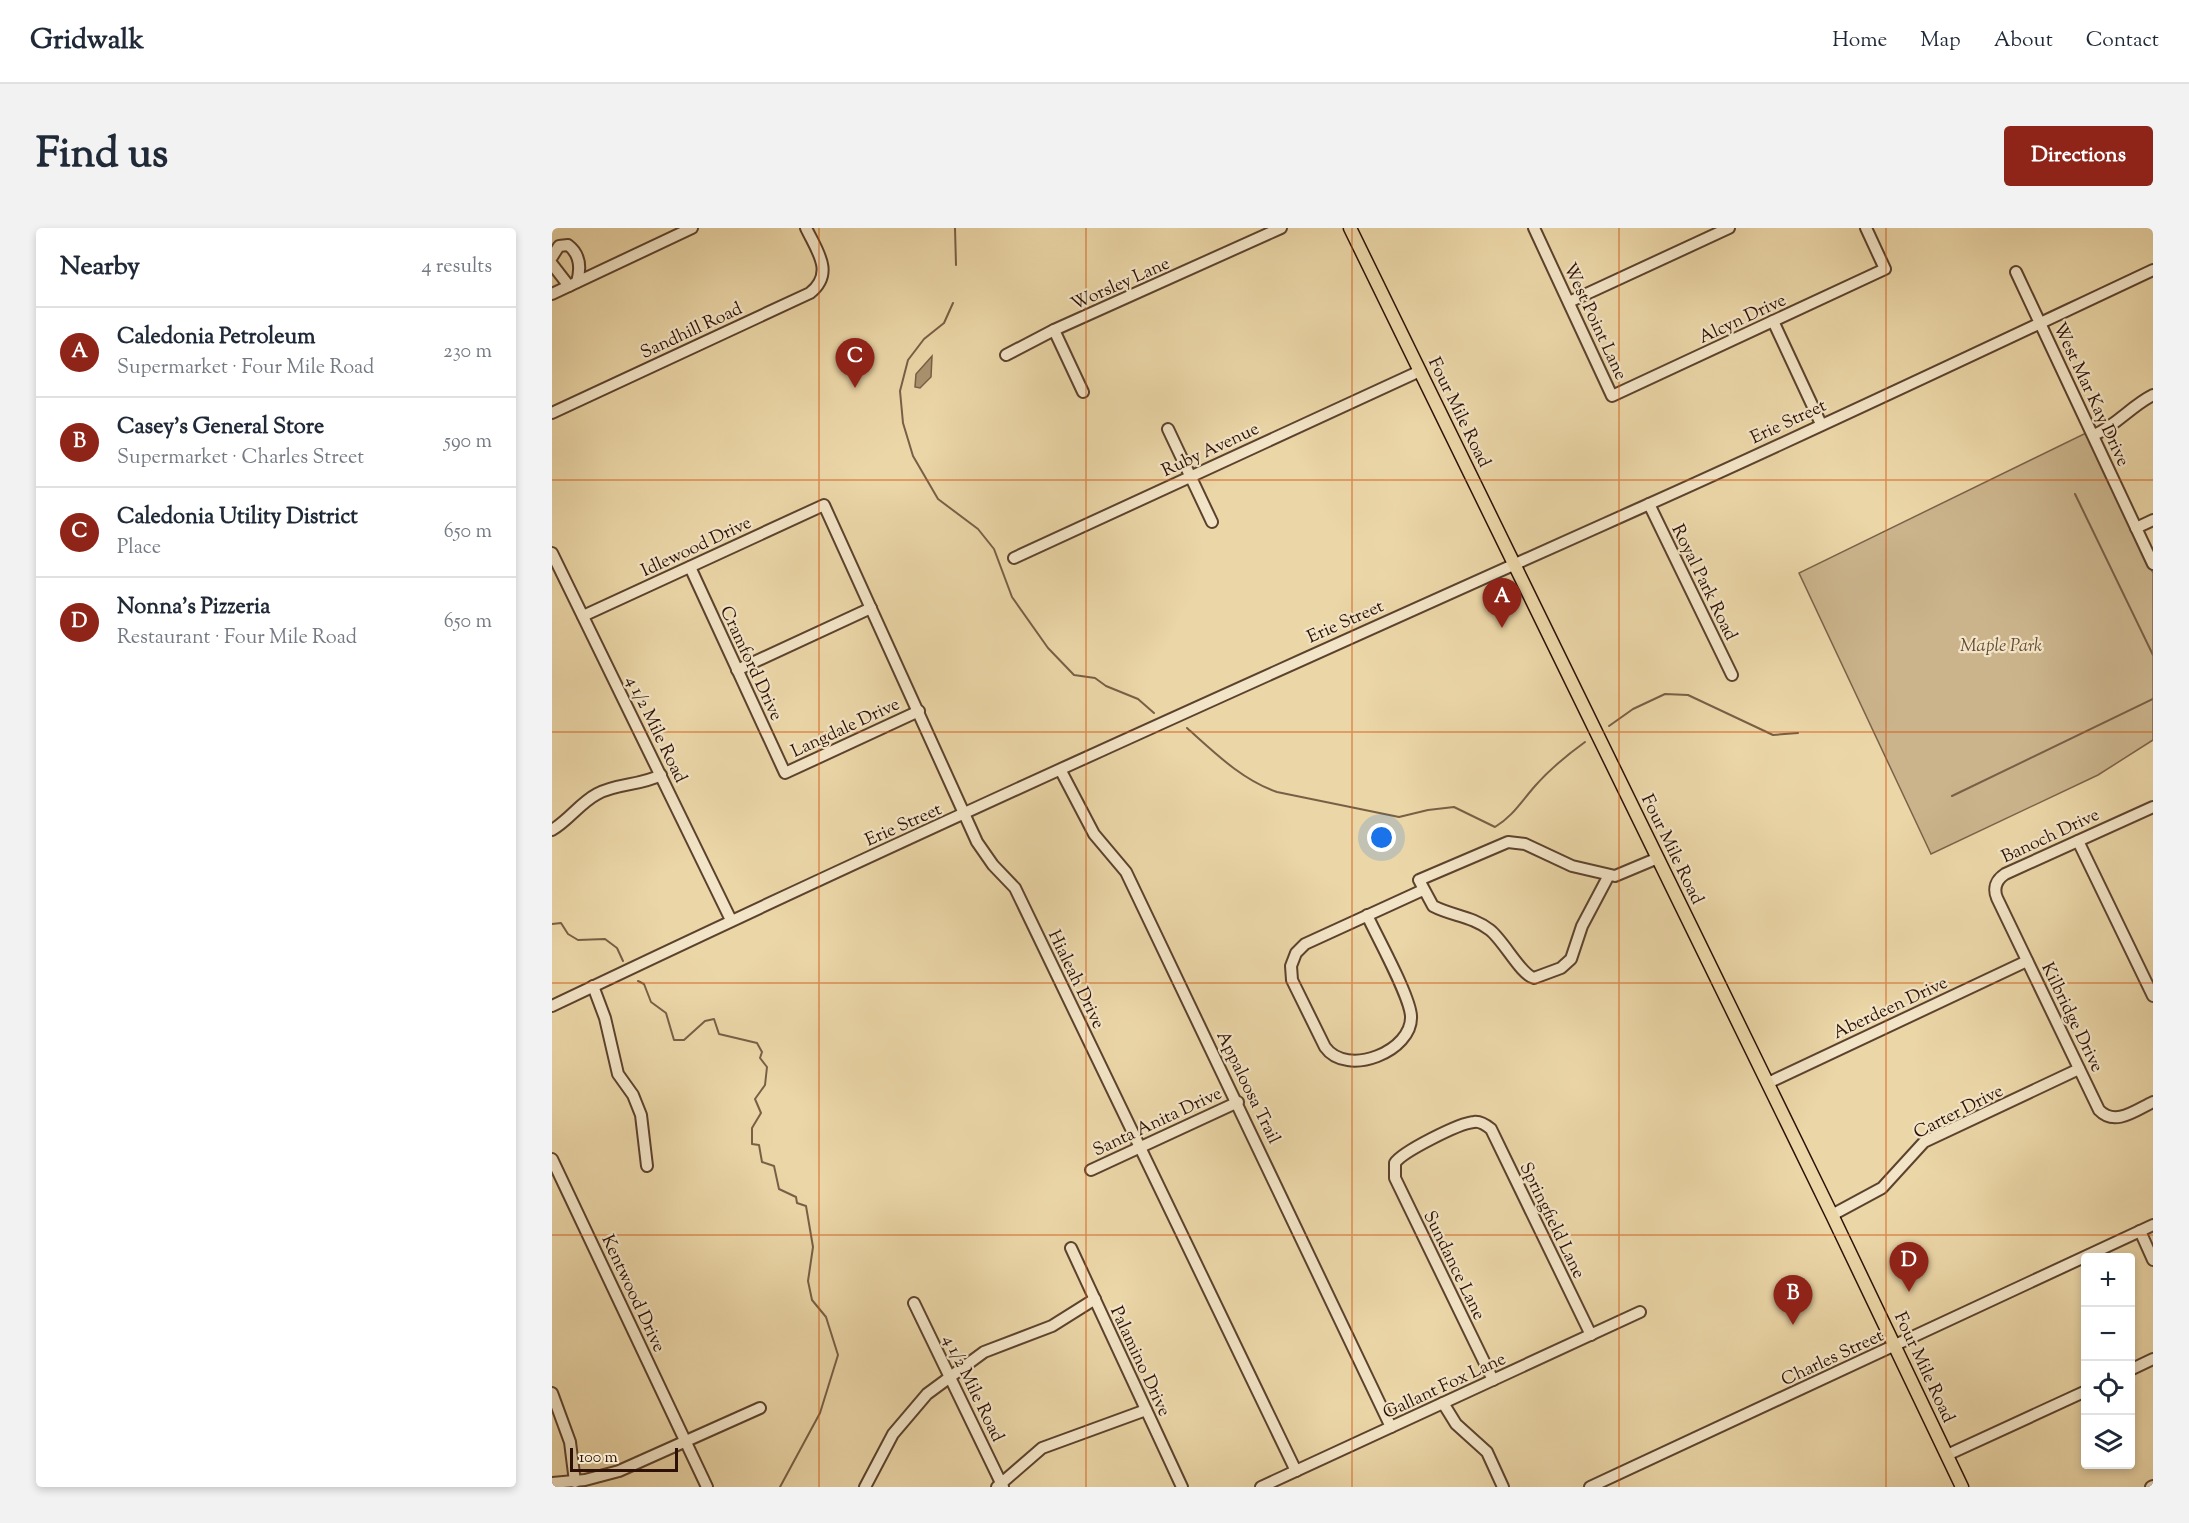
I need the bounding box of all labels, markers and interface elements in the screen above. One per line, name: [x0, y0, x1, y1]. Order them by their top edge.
text: Gridwalk: [30, 21, 144, 61]
text: Home: [1832, 26, 1887, 56]
text: Map: [1920, 26, 1961, 56]
text: About: [1994, 26, 2053, 56]
text: Contact: [2086, 26, 2159, 56]
text: Find us: [36, 126, 168, 186]
button: Directions: [2004, 126, 2153, 186]
text: Nearby: [60, 249, 140, 286]
street label: Worsley Lane: [1067, 251, 1174, 318]
text: 4 results: [421, 253, 492, 282]
street label: West Point Lane: [1556, 259, 1633, 385]
street label: Alcyn Drive: [1695, 288, 1791, 351]
street label: Sandhill Road: [637, 297, 747, 367]
street label: West Mar Kay Drive: [2045, 319, 2135, 471]
text: Caledonia Petroleum: [117, 322, 315, 354]
text: A: [71, 338, 88, 367]
text: 230 m: [443, 338, 492, 367]
pin: C: [836, 338, 874, 388]
street label: Four Mile Road: [1420, 353, 1496, 472]
text: Supermarket · Four Mile Road: [117, 354, 374, 383]
street label: Erie Street: [1746, 394, 1831, 452]
text: Casey's General Store: [117, 412, 324, 444]
street label: Ruby Avenue: [1158, 417, 1264, 485]
text: B: [73, 428, 86, 457]
text: 590 m: [444, 428, 492, 457]
text: Supermarket · Charles Street: [117, 444, 364, 473]
text: Caledonia Utility District: [117, 502, 358, 534]
street label: Idlewood Drive: [637, 511, 756, 585]
text: C: [71, 518, 88, 547]
text: 650 m: [444, 518, 492, 547]
street label: Royal Park Road: [1664, 520, 1743, 645]
text: Place: [117, 534, 161, 563]
pin: A: [1482, 578, 1522, 628]
text: Nonna's Pizzeria: [117, 592, 270, 624]
street label: Erie Street: [1303, 594, 1388, 651]
street label: Cramford Drive: [712, 602, 788, 726]
text: D: [72, 608, 87, 637]
text: 650 m: [444, 608, 492, 637]
text: Restaurant · Four Mile Road: [117, 624, 357, 653]
park label: Maple Park: [1960, 634, 2042, 660]
street label: 4 1/2 Mile Road: [618, 672, 692, 788]
street label: Langdale Drive: [787, 692, 904, 765]
street label: Four Mile Road: [1633, 790, 1709, 909]
street label: Erie Street: [861, 797, 946, 854]
street label: Banoch Drive: [1997, 803, 2104, 871]
your location: [1367, 823, 1396, 852]
street label: Hialeah Drive: [1040, 926, 1110, 1034]
street label: Kilbridge Drive: [2033, 959, 2109, 1077]
street label: Aberdeen Drive: [1829, 971, 1953, 1047]
street label: Appaloosa Trail: [1209, 1027, 1286, 1149]
street label: Carter Drive: [1910, 1079, 2008, 1146]
street label: Santa Anita Drive: [1089, 1082, 1227, 1164]
street label: Springfield Lane: [1512, 1158, 1591, 1284]
street label: Sundance Lane: [1415, 1207, 1491, 1325]
street label: Kentwood Drive: [594, 1231, 671, 1357]
pin: D: [1890, 1242, 1928, 1292]
map controls: [2081, 1253, 2135, 1469]
button: +: [2081, 1253, 2135, 1307]
pin: B: [1774, 1276, 1812, 1325]
street label: Palamino Drive: [1102, 1302, 1176, 1421]
button: −: [2081, 1307, 2135, 1361]
street label: Four Mile Road: [1886, 1308, 1960, 1428]
street label: Charles Street: [1777, 1324, 1888, 1394]
street label: 4 1/2 Mile Road: [935, 1331, 1009, 1447]
street label: Gallant Fox Lane: [1379, 1347, 1511, 1427]
button: locate: [2081, 1361, 2135, 1415]
button: layers: [2081, 1415, 2135, 1469]
scale bar: [570, 1445, 678, 1472]
text: 100 m: [579, 1447, 618, 1470]

